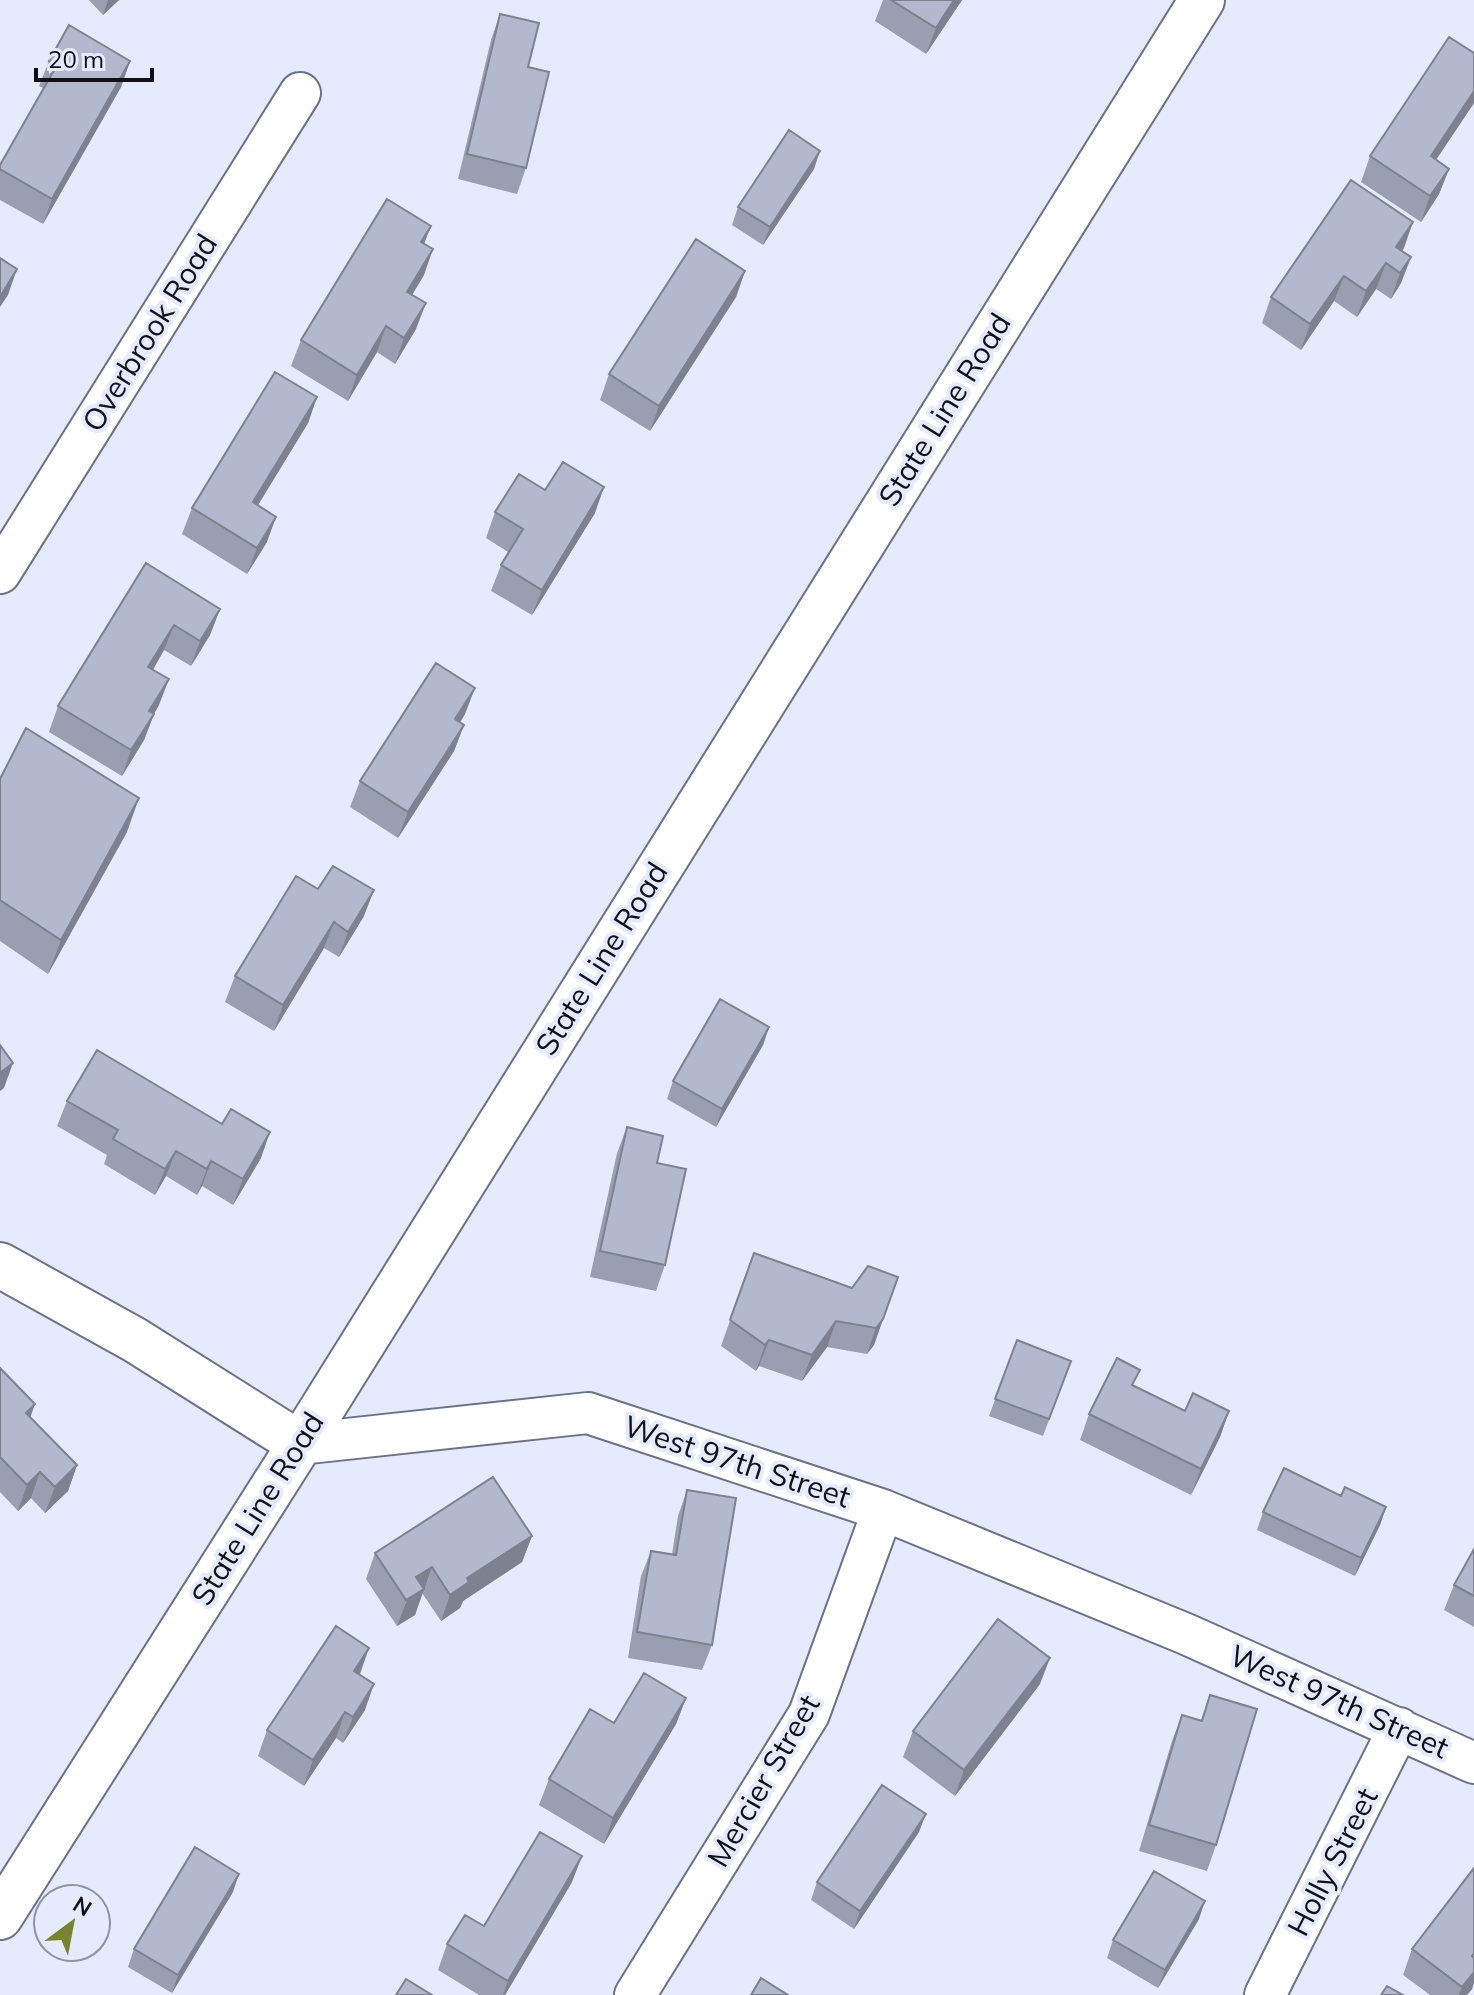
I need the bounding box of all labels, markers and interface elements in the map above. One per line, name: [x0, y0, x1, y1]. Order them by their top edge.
scale bar: [36, 32, 152, 82]
text: 20 m: [48, 44, 104, 74]
street label: Overbrook Road: [73, 227, 225, 438]
street label: State Line Road: [870, 306, 1019, 513]
street label: State Line Road: [527, 855, 676, 1062]
street label: State Line Road: [183, 1405, 332, 1612]
street label: West 97th Street: [619, 1407, 855, 1516]
street label: West 97th Street: [1224, 1636, 1455, 1766]
street label: Mercier Street: [698, 1688, 828, 1873]
street label: Holly Street: [1279, 1781, 1386, 1942]
north arrow: [32, 1883, 112, 1963]
text: N: [68, 1890, 97, 1922]

